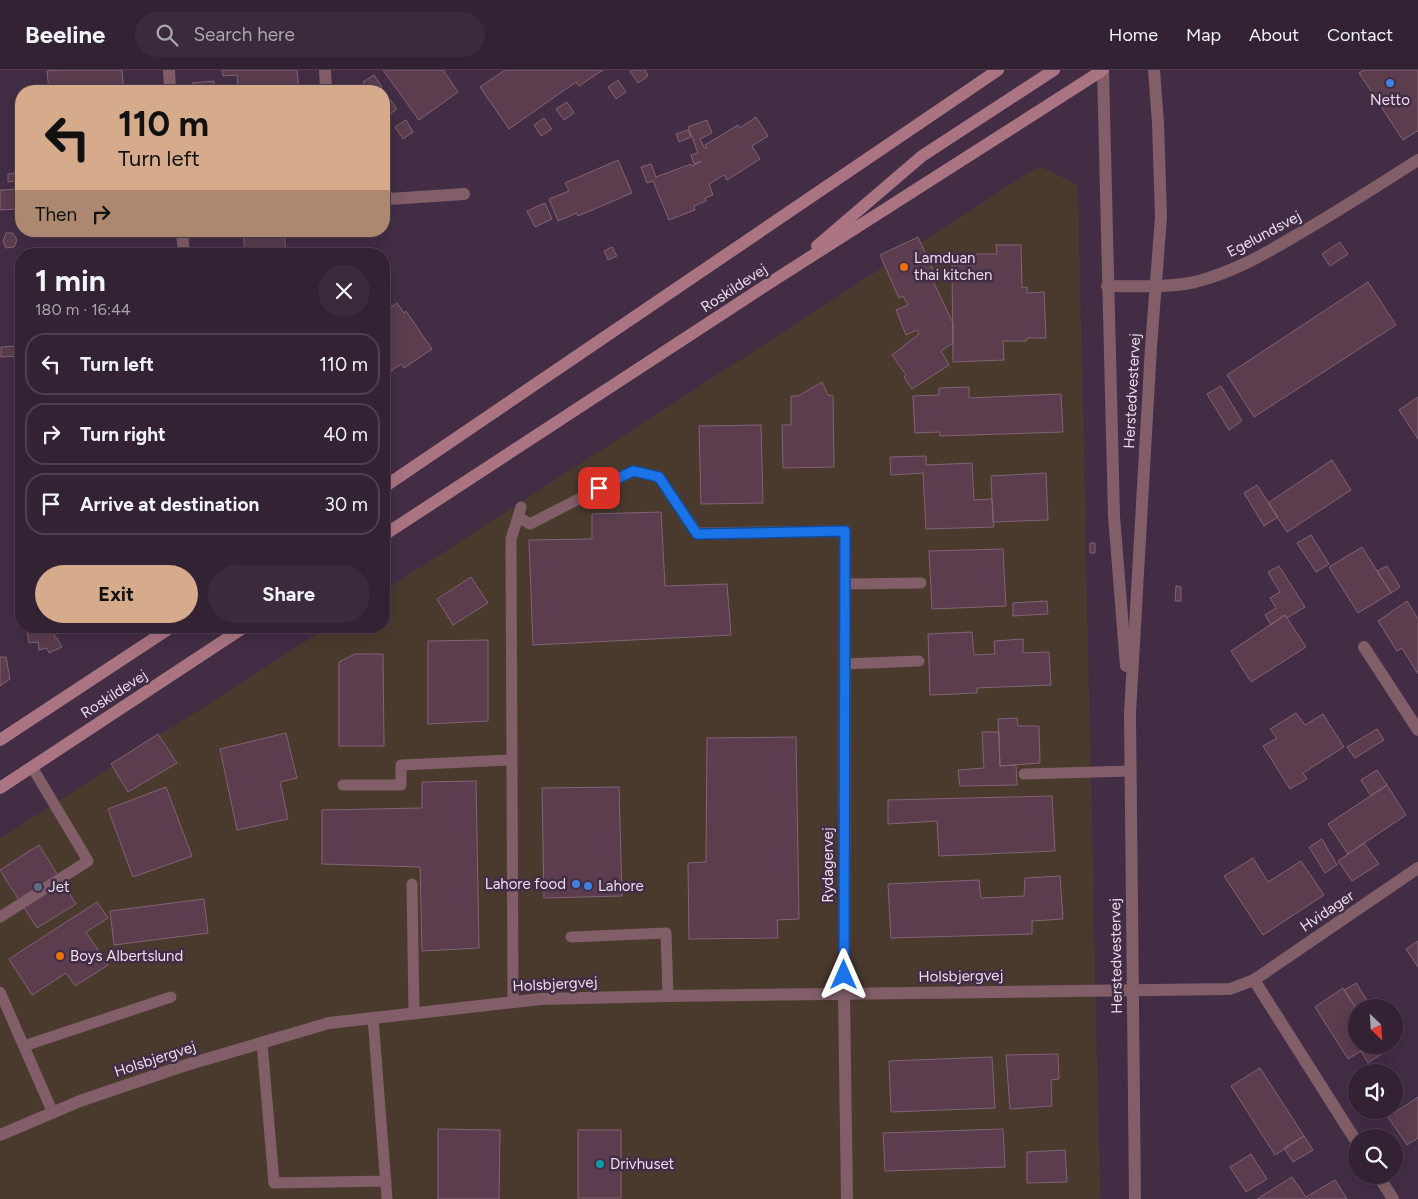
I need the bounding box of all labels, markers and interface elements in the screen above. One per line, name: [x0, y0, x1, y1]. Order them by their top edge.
search box: [135, 12, 485, 57]
text: Beeline: [25, 20, 105, 49]
icon: search: [153, 21, 181, 49]
text: Search here: [193, 23, 295, 46]
text: Home: [1109, 24, 1158, 46]
text: Map: [1186, 24, 1221, 46]
text: About: [1249, 24, 1299, 46]
text: Contact: [1327, 24, 1393, 46]
marker: Netto: [1384, 77, 1396, 89]
place label: Netto: [1370, 91, 1410, 109]
text: 110 m: [118, 103, 209, 145]
icon: left: [35, 105, 100, 170]
text: Turn left: [118, 145, 200, 172]
icon: right: [87, 200, 115, 228]
text: Then: [35, 203, 77, 226]
street label: Egelundsvej: [1224, 207, 1304, 261]
place label: Lamduan thai kitchen: [914, 249, 992, 284]
street label: Roskildevej: [697, 260, 771, 316]
marker: Lamduan thai kitchen: [898, 261, 910, 273]
text: 1 min: [35, 262, 106, 299]
button: close: [318, 265, 370, 317]
text: 180 m · 16:44: [35, 300, 131, 319]
street label: Herstedvestervej: [1120, 333, 1144, 449]
icon: left: [37, 350, 65, 378]
text: Turn left: [80, 353, 154, 376]
text: 110 m: [319, 353, 368, 376]
icon: right: [37, 420, 65, 448]
text: Turn right: [80, 423, 166, 446]
text: 40 m: [323, 423, 368, 446]
pin: [578, 467, 620, 509]
icon: arrive: [585, 474, 613, 502]
icon: arrive: [37, 490, 65, 518]
text: Arrive at destination: [80, 493, 259, 516]
text: 30 m: [325, 493, 368, 516]
button: Exit: [35, 565, 198, 623]
button: Share: [208, 565, 370, 623]
street label: Roskildevej: [77, 666, 151, 722]
street label: Rydagervej: [819, 827, 837, 903]
place label: Lahore food: [485, 875, 566, 893]
place label: Lahore: [598, 877, 644, 895]
place label: Jet: [48, 878, 70, 896]
marker: Lahore food: [570, 878, 582, 890]
marker: Lahore: [582, 880, 594, 892]
marker: Jet: [32, 881, 44, 893]
street label: Hvidager: [1297, 886, 1357, 936]
street label: Herstedvestervej: [1106, 898, 1126, 1014]
place label: Boys Albertslund: [70, 947, 183, 965]
position arrow: [817, 948, 869, 1000]
marker: Boys Albertslund: [54, 950, 66, 962]
street label: Holsbjergvej: [918, 966, 1004, 986]
street label: Holsbjergvej: [512, 973, 598, 995]
north arrow: [1348, 999, 1402, 1054]
map controls: [1348, 999, 1403, 1184]
street label: Holsbjergvej: [112, 1037, 198, 1081]
button: sound: [1348, 1064, 1403, 1119]
button: search: [1348, 1129, 1403, 1184]
place label: Drivhuset: [610, 1155, 675, 1173]
marker: Drivhuset: [594, 1158, 606, 1170]

